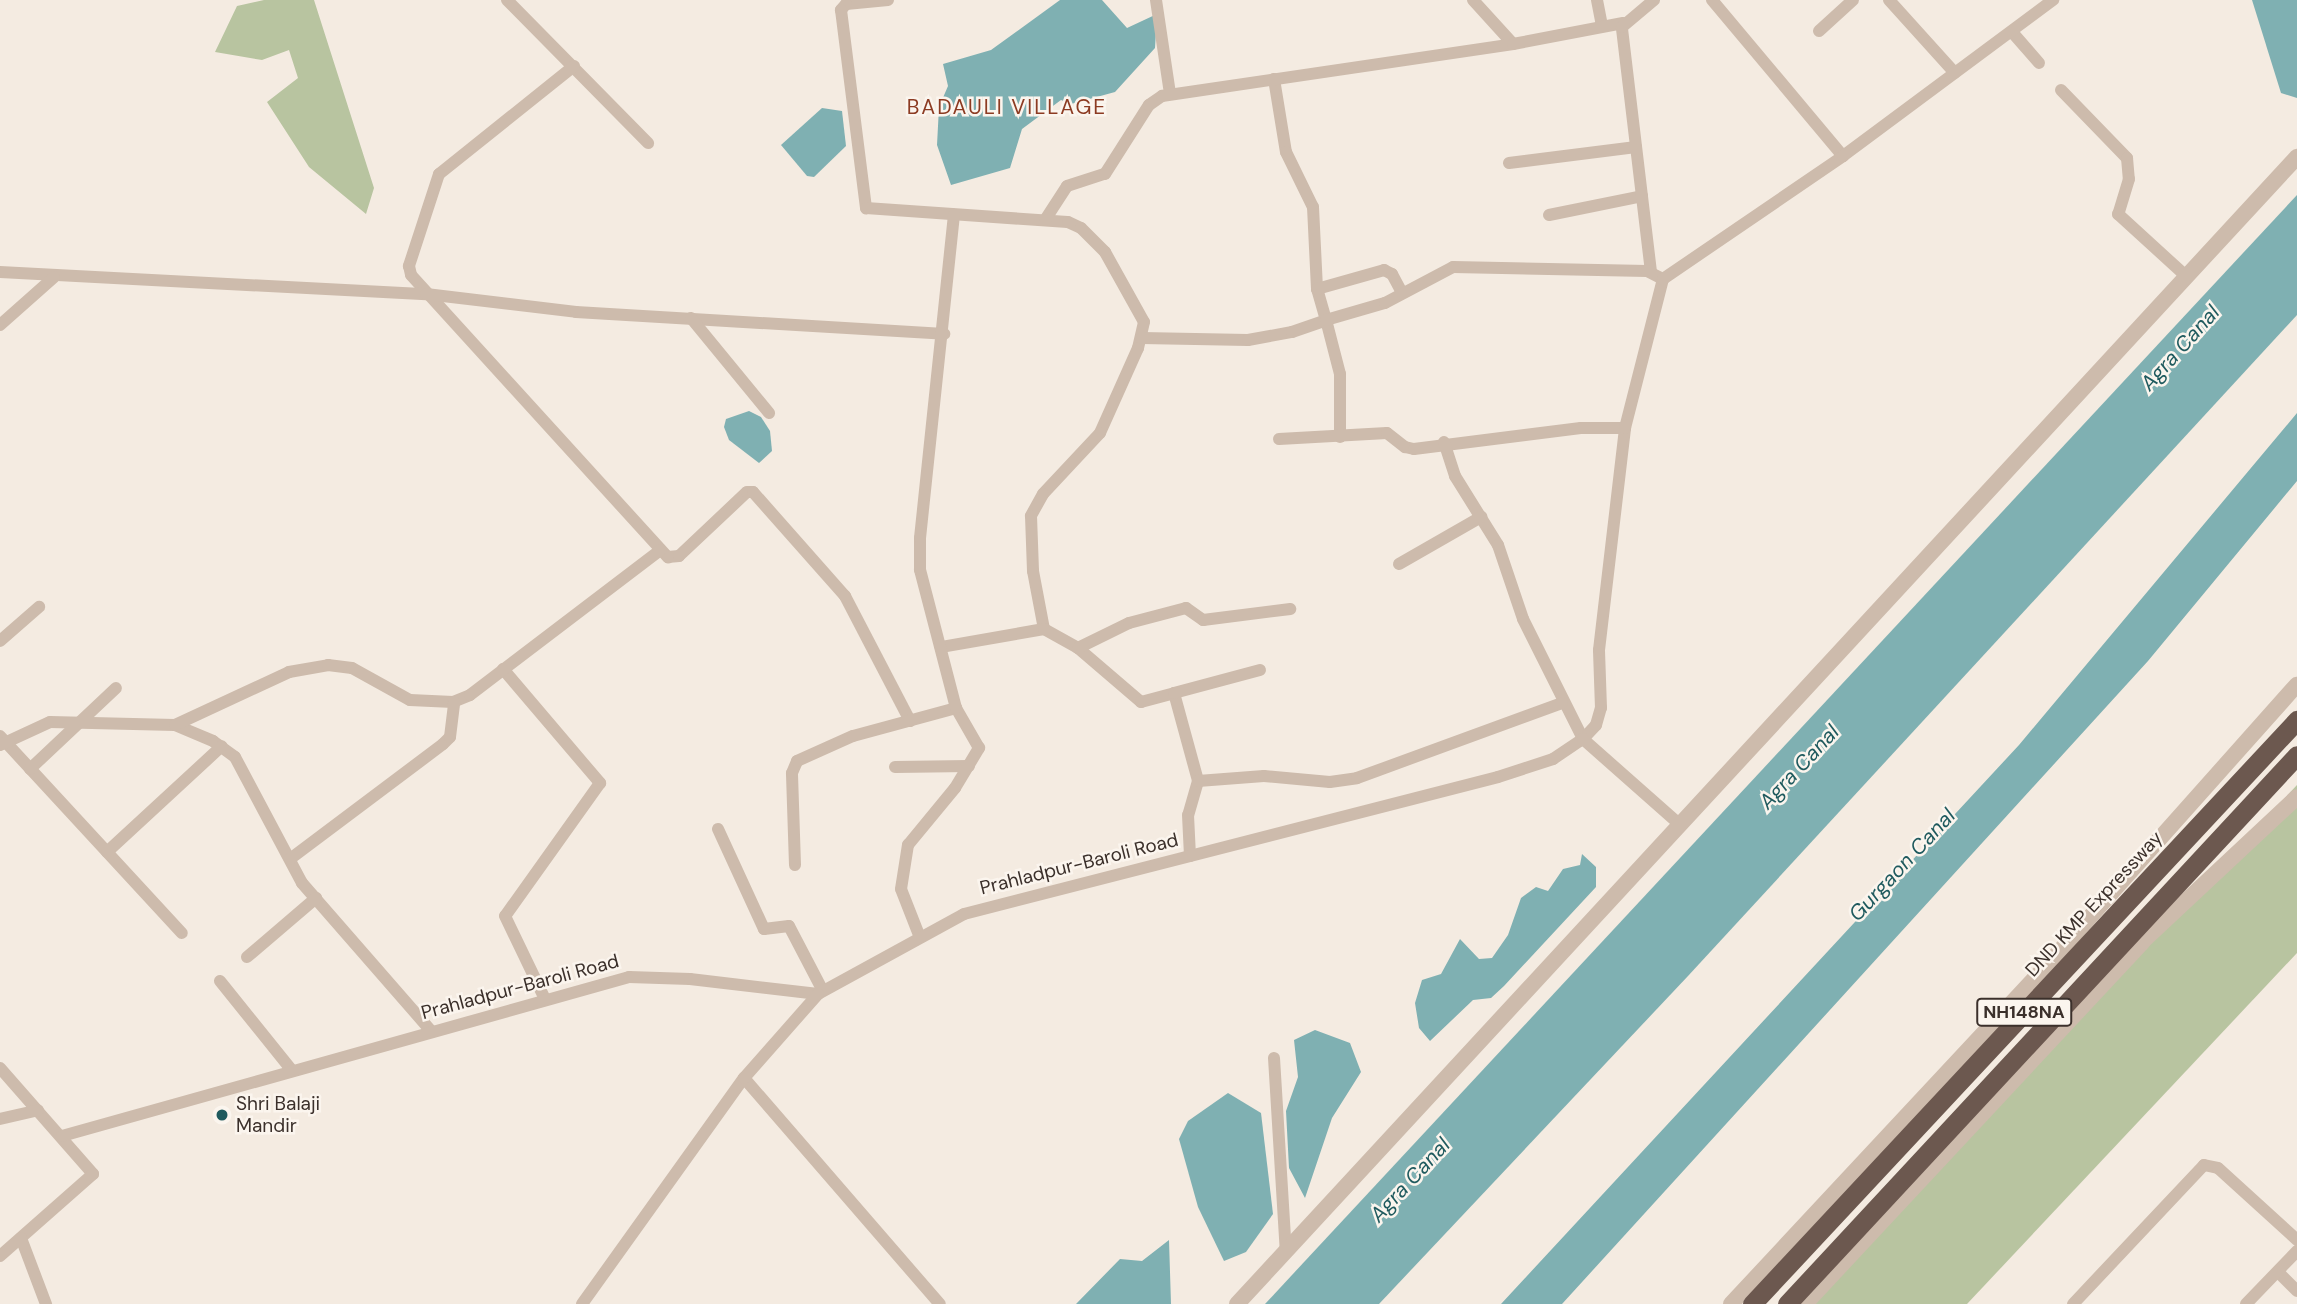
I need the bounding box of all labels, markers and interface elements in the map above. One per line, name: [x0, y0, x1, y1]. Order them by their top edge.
district label: BADAULI VILLAGE: [909, 94, 1105, 120]
water label: Agra Canal: [2135, 300, 2225, 396]
water label: Agra Canal: [1754, 720, 1844, 814]
water label: Gurgaon Canal: [1843, 804, 1961, 926]
street label: DND KMP Expressway: [2021, 827, 2167, 981]
street label: Prahladpur-Baroli Road: [977, 828, 1181, 900]
street label: Prahladpur-Baroli Road: [419, 950, 621, 1024]
road number: NH148NA: [1975, 998, 2073, 1027]
place label: Shri Balaji Mandir: [236, 1093, 320, 1137]
marker: Shri Balaji Mandir: [214, 1107, 230, 1123]
water label: Agra Canal: [1365, 1133, 1455, 1227]

